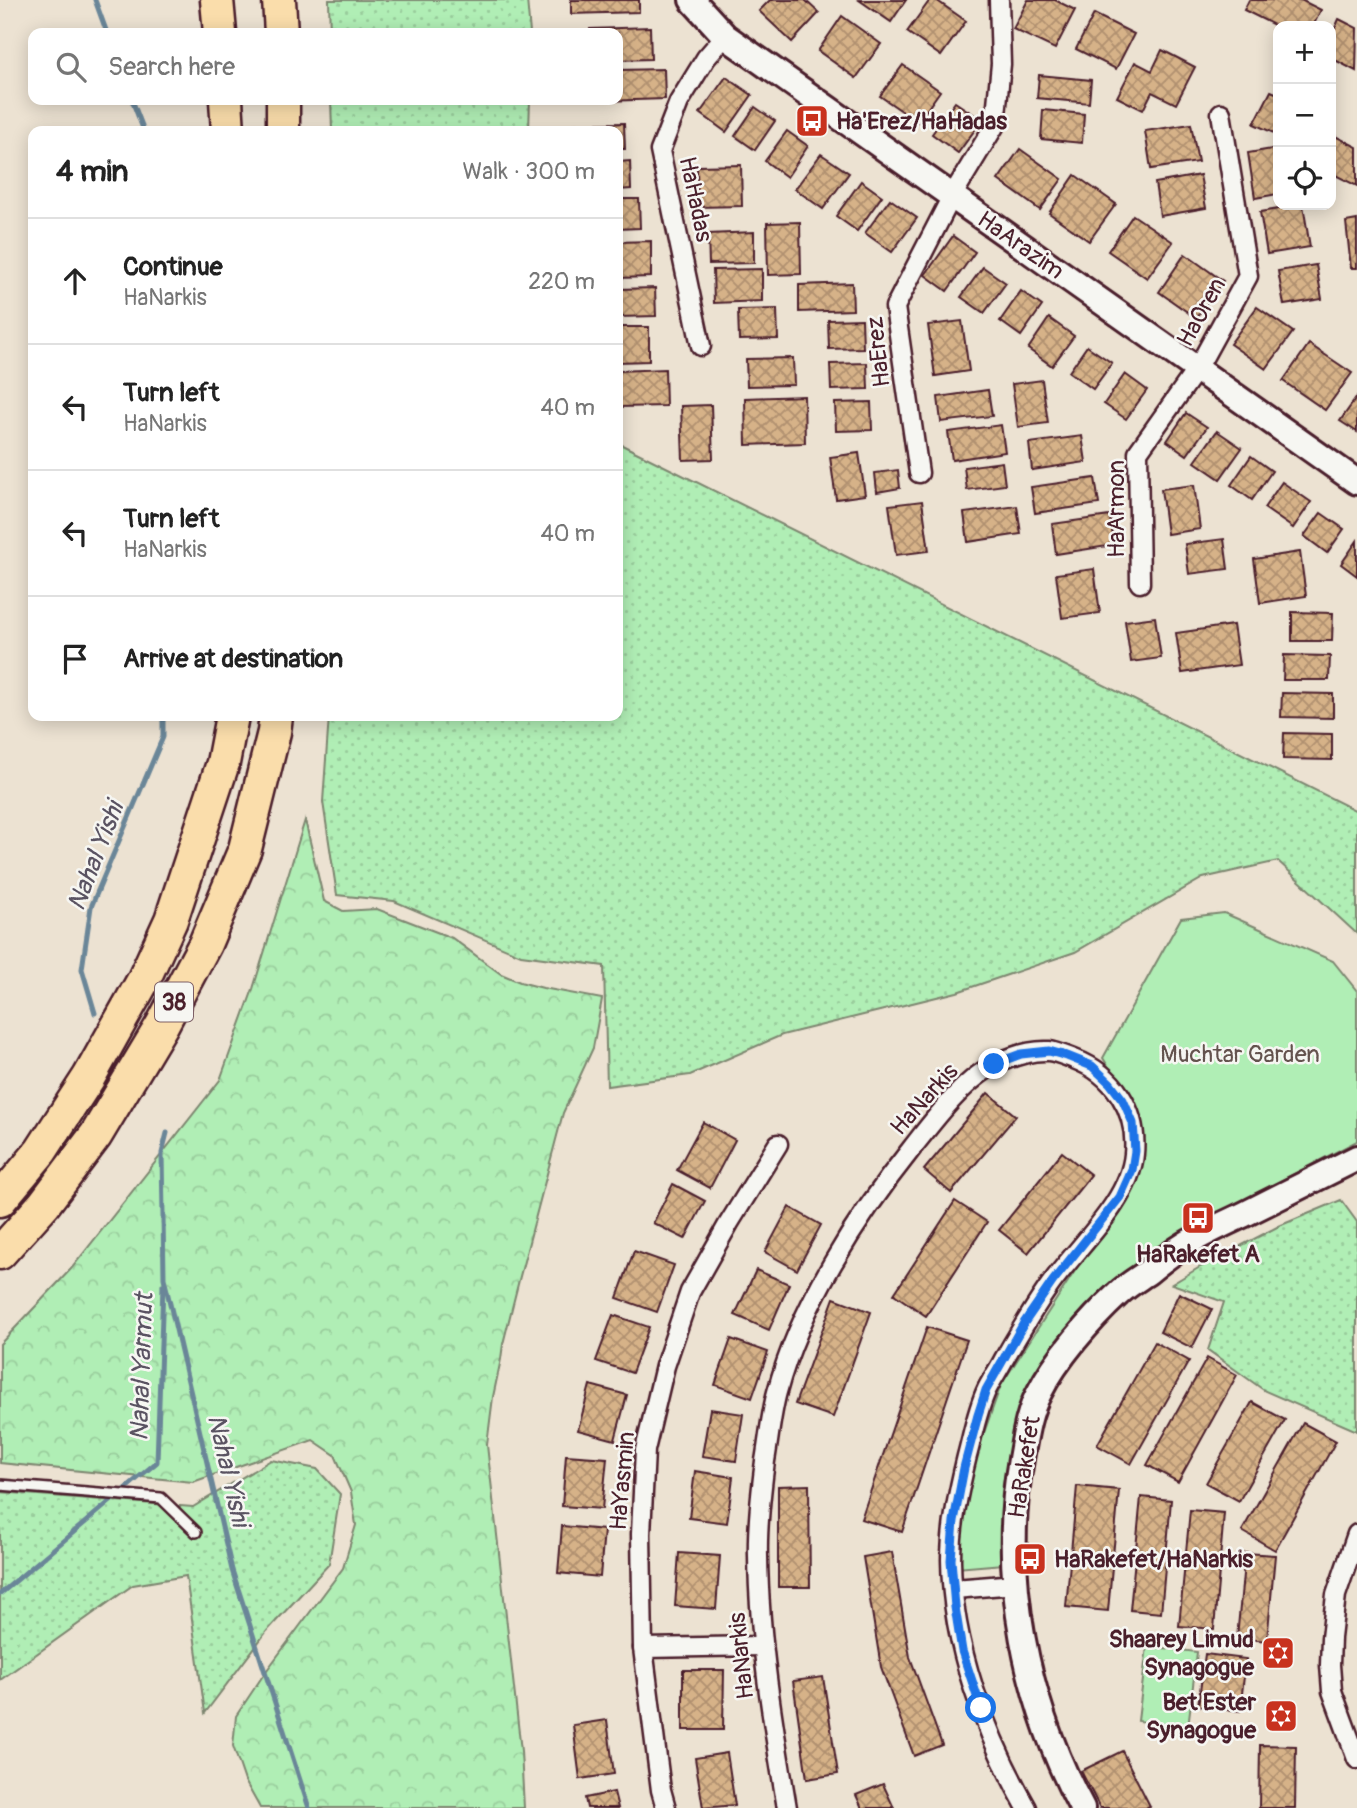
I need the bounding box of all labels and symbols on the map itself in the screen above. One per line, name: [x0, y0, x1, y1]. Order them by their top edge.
bus stop icon: Ha'Erez/HaHadas: [793, 102, 831, 140]
place label: Ha'Erez/HaHadas: [836, 107, 1007, 136]
street label: HaHadas: [672, 154, 719, 245]
street label: HaArazim: [972, 205, 1070, 286]
street label: HaOren: [1171, 273, 1232, 352]
street label: HaErez: [860, 315, 897, 389]
street label: HaArmon: [1102, 460, 1131, 558]
water label: Nahal Yishi: [61, 793, 133, 915]
road number: 38: [155, 982, 193, 1021]
park label: Muchtar Garden: [1160, 1040, 1320, 1069]
route end: [978, 1048, 1009, 1079]
street label: HaNarkis: [884, 1057, 965, 1141]
bus stop icon: HaRakefet A: [1179, 1199, 1217, 1237]
place label: HaRakefet A: [1136, 1240, 1260, 1269]
water label: Nahal Yarmut: [123, 1290, 161, 1441]
water label: Nahal Yishi: [200, 1411, 257, 1533]
street label: HaRakefet: [1002, 1414, 1047, 1520]
street label: HaYasmin: [604, 1430, 641, 1532]
bus stop icon: HaRakefet/HaNarkis: [1011, 1540, 1049, 1578]
place label: HaRakefet/HaNarkis: [1054, 1545, 1253, 1574]
street label: HaNarkis: [722, 1611, 760, 1701]
place label: Shaarey Limud Synagogue: [1109, 1625, 1255, 1682]
synagogue icon: Shaarey Limud Synagogue: [1259, 1634, 1297, 1672]
place label: Bet Ester Synagogue: [1146, 1688, 1257, 1745]
route start: [965, 1692, 996, 1723]
synagogue icon: Bet Ester Synagogue: [1262, 1697, 1300, 1735]

